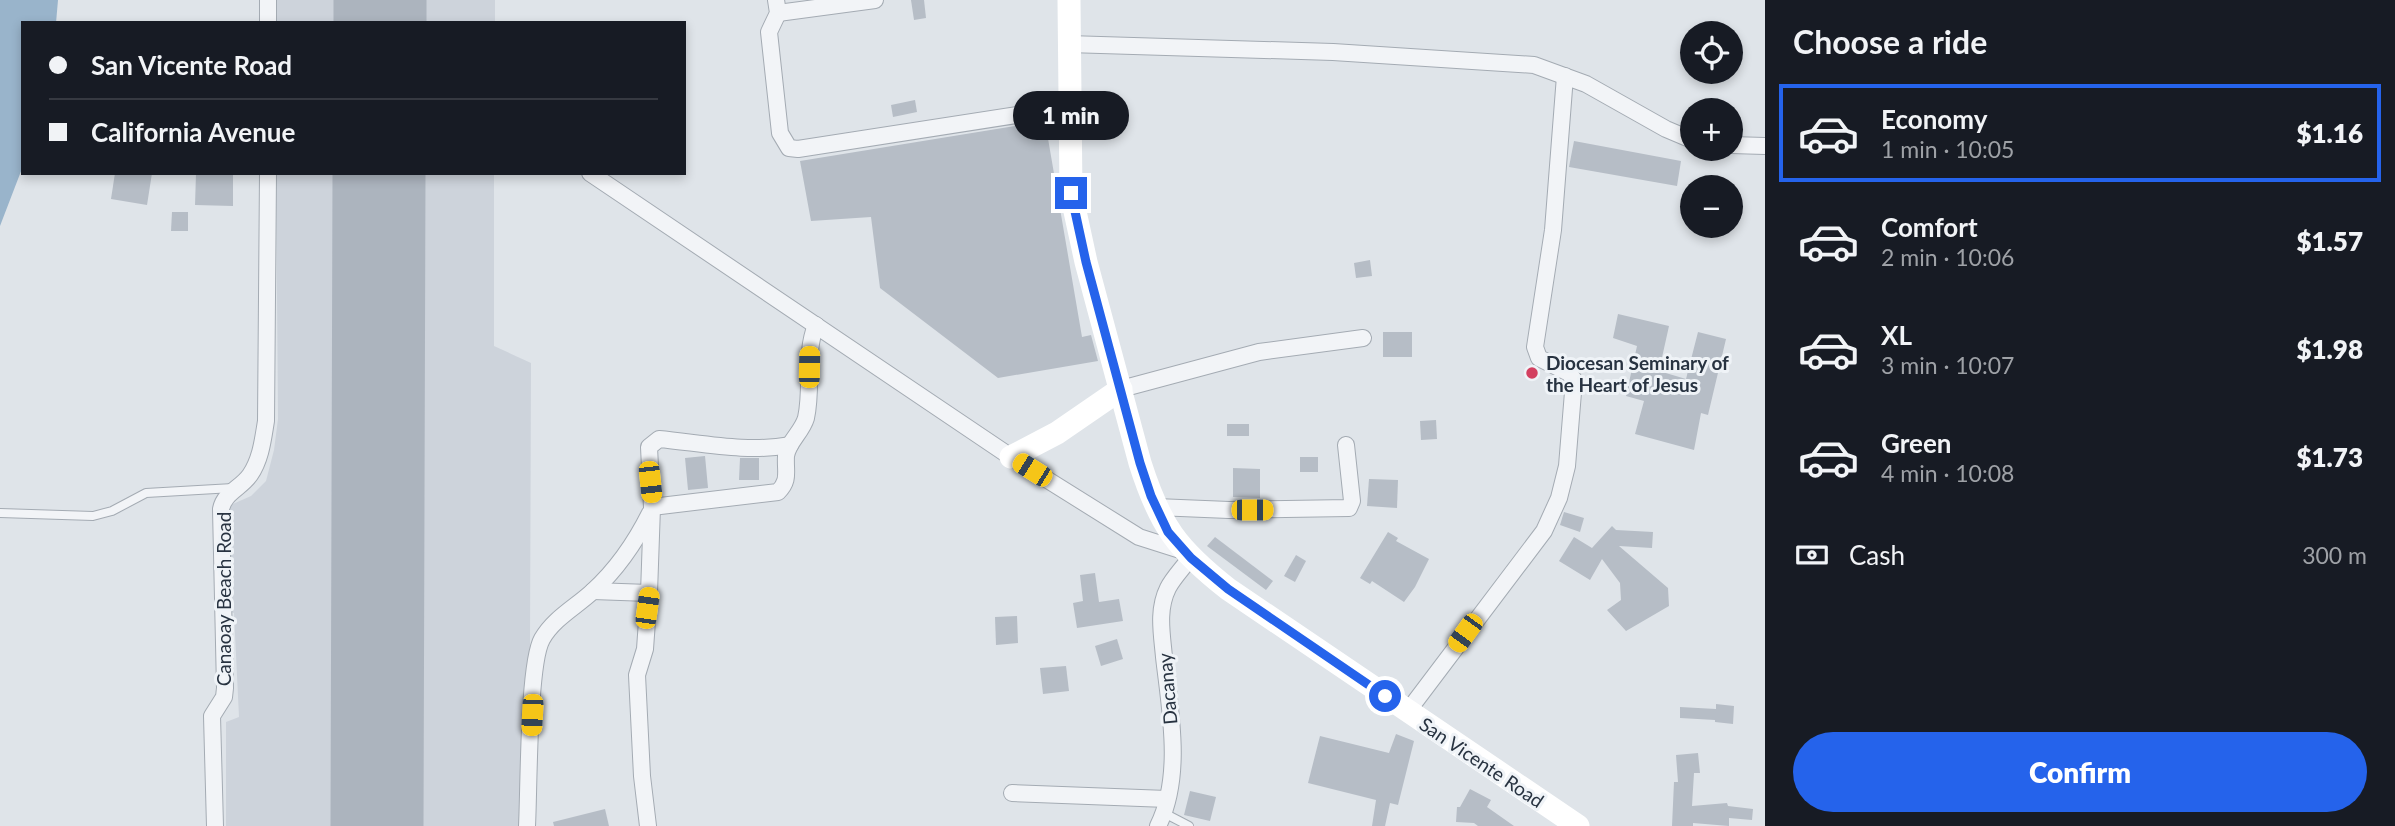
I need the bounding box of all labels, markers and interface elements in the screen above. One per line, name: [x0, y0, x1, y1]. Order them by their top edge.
map controls: [1680, 21, 1743, 238]
button: locate: [1680, 21, 1743, 84]
text: Choose a ride: [1793, 22, 1987, 61]
text: San Vicente Road: [91, 49, 292, 81]
callout: 1 min: [1013, 92, 1129, 140]
button: +: [1680, 98, 1743, 161]
text: 1 min: [1042, 101, 1100, 129]
icon: car: [1797, 102, 1860, 165]
text: Economy: [1881, 103, 1987, 135]
text: California Avenue: [91, 116, 295, 148]
text: $1.16: [2296, 117, 2363, 149]
text: 1 min · 10:05: [1881, 135, 2014, 163]
button: −: [1680, 175, 1743, 238]
route end: [1055, 177, 1087, 209]
icon: car: [1797, 210, 1860, 273]
text: Comfort: [1881, 211, 1978, 243]
text: $1.57: [2296, 225, 2363, 257]
text: 2 min · 10:06: [1881, 243, 2014, 271]
icon: car: [1797, 318, 1860, 381]
text: XL: [1881, 319, 1912, 351]
text: $1.98: [2296, 333, 2363, 365]
car: [799, 346, 820, 388]
place label: Diocesan Seminary of the Heart of Jesus: [1546, 351, 1729, 396]
text: 3 min · 10:07: [1881, 351, 2014, 379]
marker: Diocesan Seminary of the Heart of Jesus: [1524, 365, 1540, 381]
icon: car: [1797, 426, 1860, 489]
text: Green: [1881, 427, 1951, 459]
text: $1.73: [2296, 441, 2363, 473]
car: [1009, 450, 1056, 490]
text: 4 min · 10:08: [1881, 459, 2014, 487]
car: [638, 460, 663, 504]
car: [1232, 500, 1274, 521]
street label: Canaoay Beach Road: [212, 512, 235, 686]
icon: cash: [1793, 536, 1831, 574]
text: Cash: [1849, 539, 1905, 571]
text: 300 m: [2302, 541, 2367, 569]
car: [634, 586, 661, 630]
car: [1445, 610, 1486, 656]
street label: Dacanay: [1152, 652, 1182, 726]
route start: [1369, 680, 1401, 712]
car: [521, 693, 544, 737]
street label: San Vicente Road: [1415, 712, 1549, 812]
button: Confirm: [1793, 732, 2367, 812]

